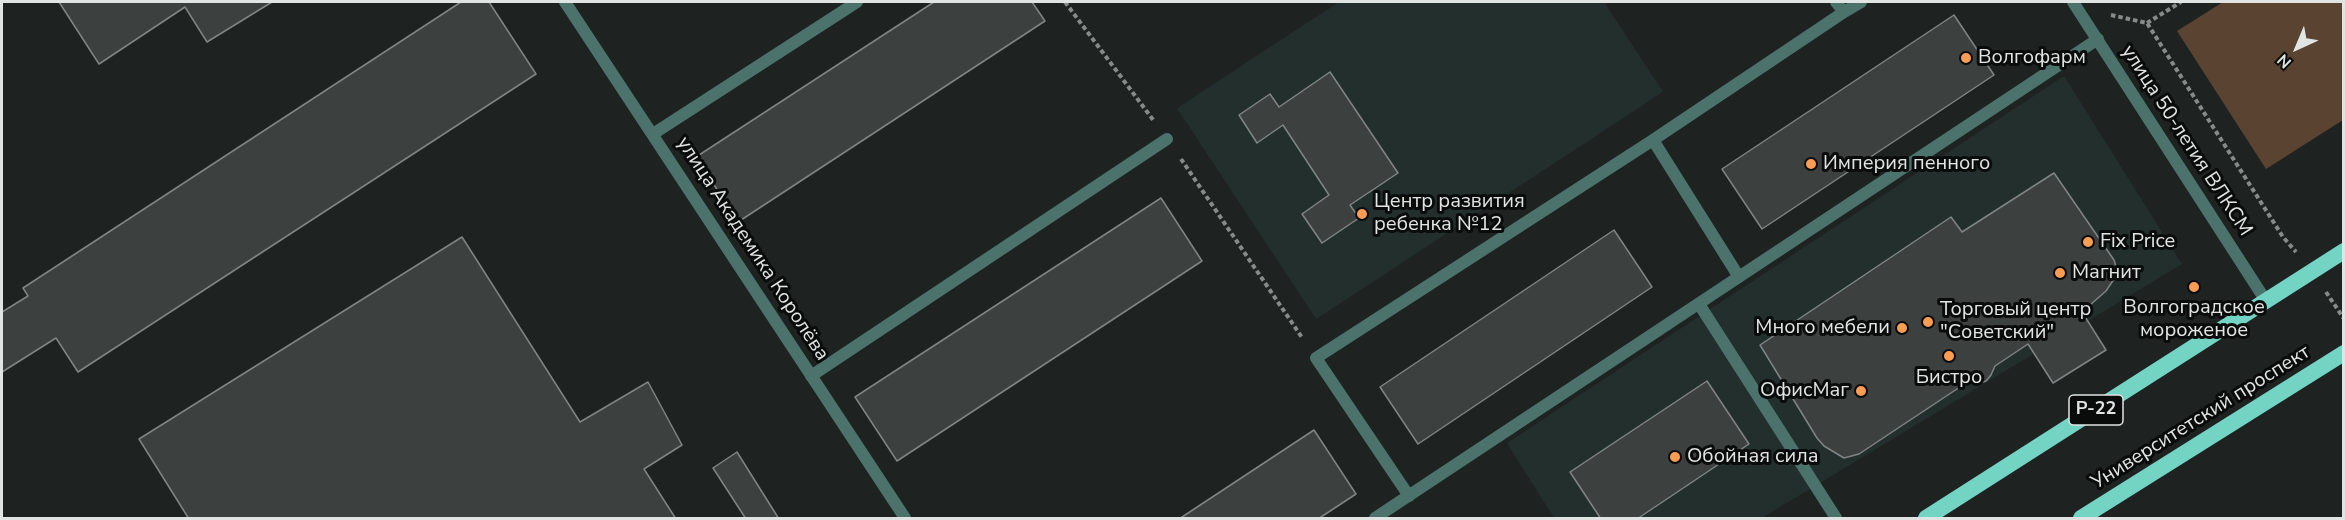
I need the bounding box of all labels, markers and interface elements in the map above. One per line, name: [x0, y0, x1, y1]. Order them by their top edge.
north arrow: [2267, 18, 2327, 78]
street label: улица 50-летия ВЛКСМ: [2115, 41, 2257, 241]
place label: Волгофарм: [1978, 46, 2086, 70]
text: N: [2273, 49, 2296, 73]
marker: Волгофарм: [1959, 51, 1973, 65]
street label: улица Академика Королёва: [671, 133, 833, 365]
place label: Империя пенного: [1823, 152, 1990, 176]
marker: Империя пенного: [1804, 157, 1818, 171]
place label: Центр развития ребенка №12: [1374, 190, 1525, 237]
marker: Центр развития ребенка №12: [1355, 207, 1369, 221]
place label: Fix Price: [2100, 230, 2175, 254]
marker: Fix Price: [2081, 235, 2095, 249]
place label: Магнит: [2072, 261, 2141, 285]
marker: Магнит: [2053, 266, 2067, 280]
marker: Волгоградское мороженое: [2187, 280, 2201, 294]
place label: Волгоградское мороженое: [2123, 296, 2265, 343]
place label: Торговый центр "Советский": [1940, 298, 2091, 345]
marker: Торговый центр "Советский": [1921, 315, 1935, 329]
place label: Много мебели: [1755, 316, 1890, 340]
marker: Много мебели: [1895, 321, 1909, 335]
street label: Университетский проспект: [2087, 341, 2315, 495]
marker: Бистро: [1942, 349, 1956, 363]
place label: Бистро: [1916, 366, 1982, 390]
place label: ОфисМаг: [1760, 379, 1849, 403]
marker: ОфисМаг: [1854, 384, 1868, 398]
road number: Р-22: [2069, 395, 2123, 425]
place label: Обойная сила: [1687, 445, 1818, 469]
marker: Обойная сила: [1668, 450, 1682, 464]

